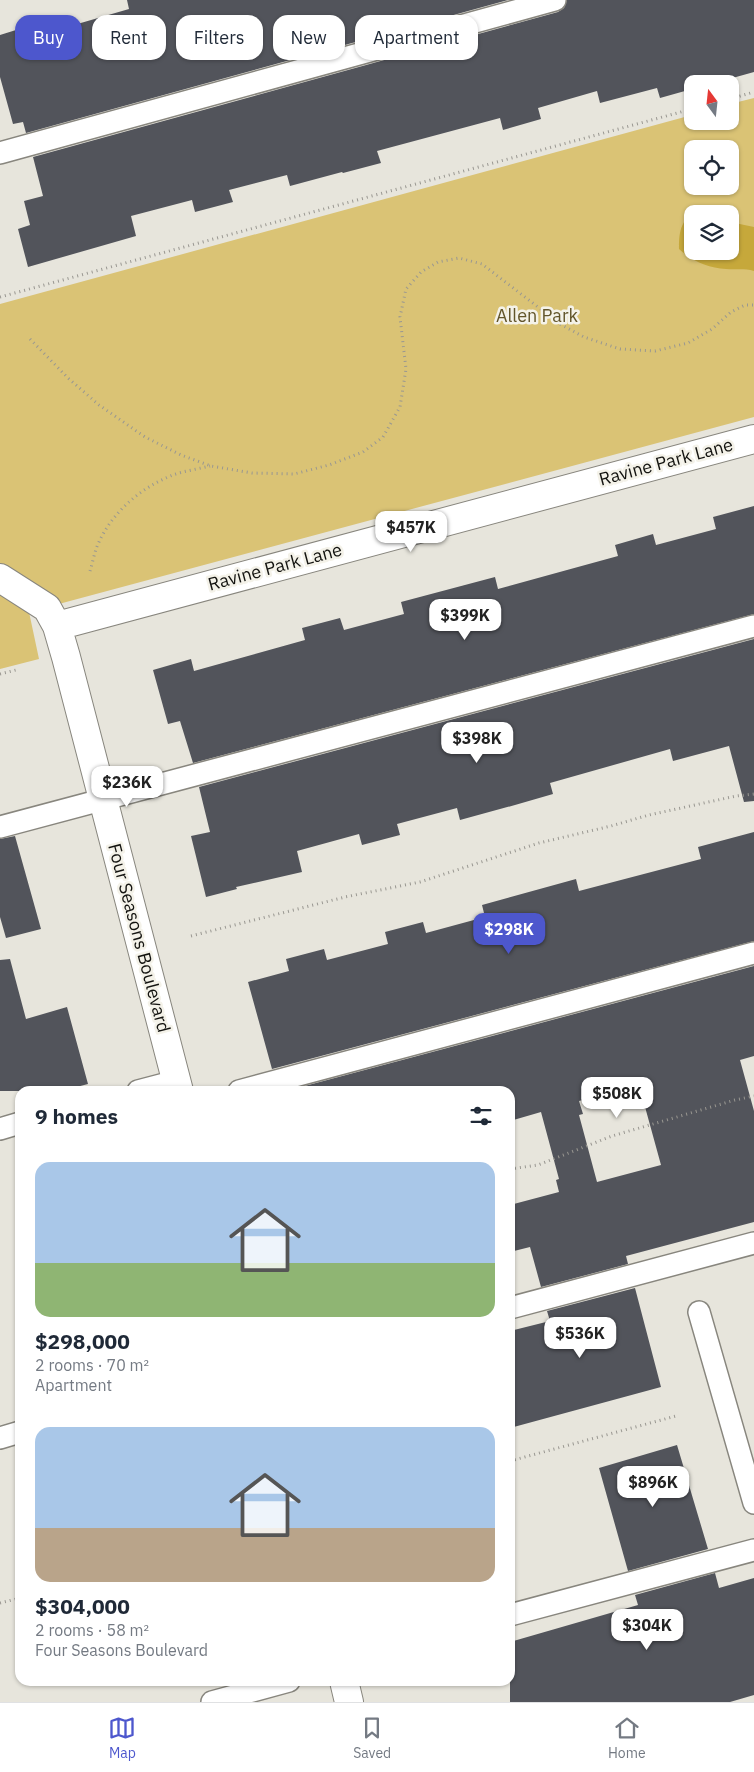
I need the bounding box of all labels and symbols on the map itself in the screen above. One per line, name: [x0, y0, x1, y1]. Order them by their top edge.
north arrow: [684, 75, 739, 130]
park label: Allen Park: [496, 304, 579, 327]
street label: Ravine Park Lane: [596, 433, 736, 490]
pin: $457K: [376, 510, 446, 553]
street label: Ravine Park Lane: [205, 538, 345, 595]
pin: $399K: [430, 598, 500, 641]
pin: $398K: [442, 722, 512, 764]
pin: $236K: [92, 766, 162, 808]
street label: Four Seasons Boulevard: [103, 841, 176, 1035]
pin: $298K: [474, 912, 544, 955]
pin: $508K: [582, 1076, 652, 1119]
pin: $536K: [545, 1316, 615, 1359]
pin: $896K: [618, 1466, 688, 1508]
pin: $304K: [612, 1608, 682, 1651]

